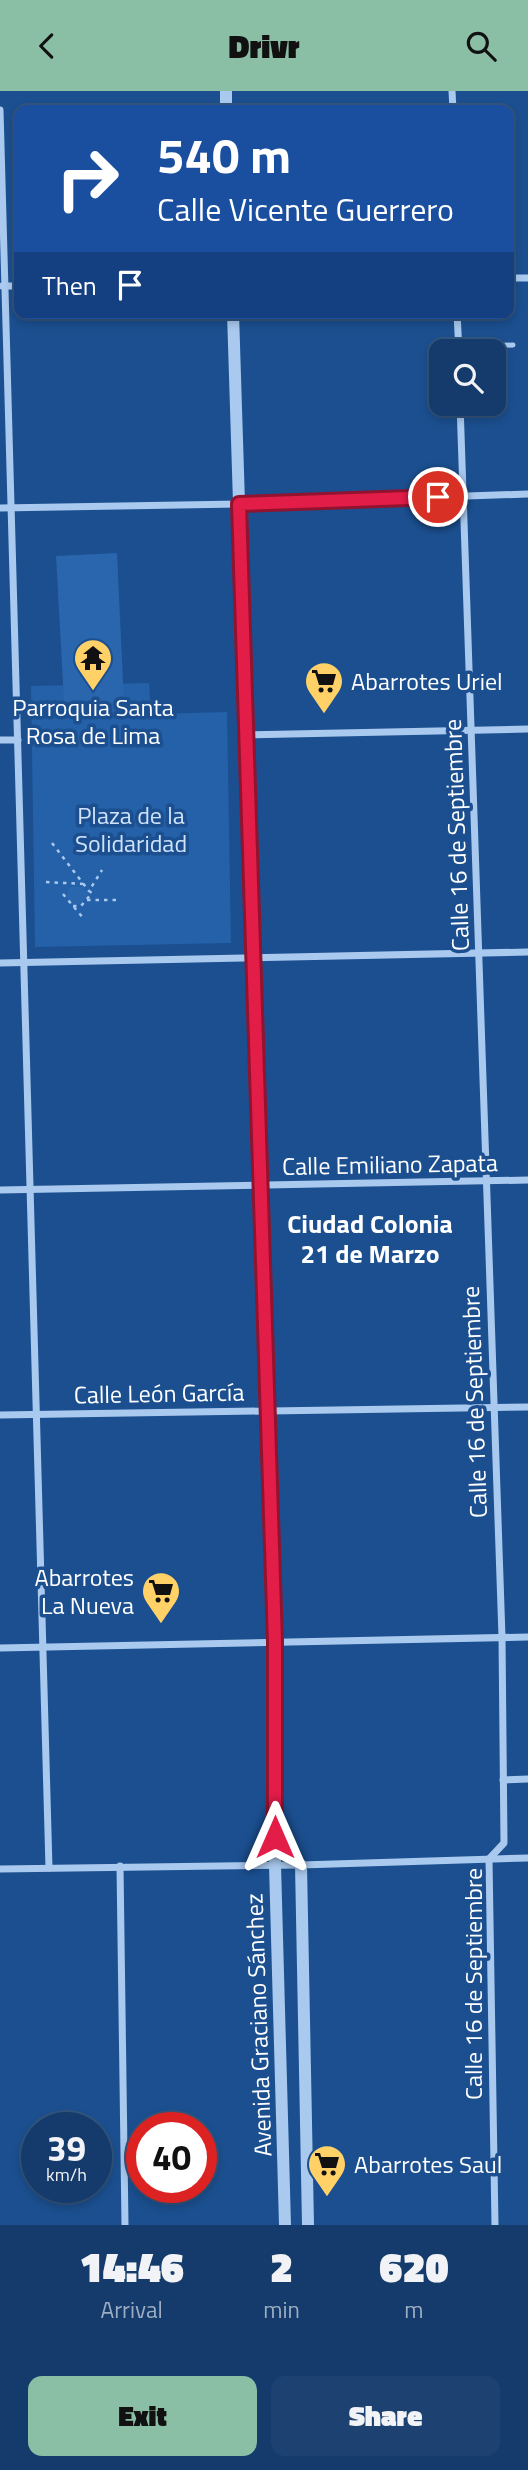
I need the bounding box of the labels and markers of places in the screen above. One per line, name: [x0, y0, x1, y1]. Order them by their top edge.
pin: [408, 467, 468, 527]
temple icon: Parroquia Santa Rosa de Lima: [72, 637, 114, 692]
supermarket icon: Abarrotes Uriel: [303, 660, 345, 715]
place label: Abarrotes Uriel: [351, 663, 503, 699]
place label: Parroquia Santa Rosa de Lima: [12, 689, 174, 753]
place label: Abarrotes La Nueva: [34, 1559, 134, 1623]
supermarket icon: Abarrotes La Nueva: [140, 1570, 182, 1625]
supermarket icon: Abarrotes Saul: [306, 2143, 348, 2198]
place label: Abarrotes Saul: [354, 2146, 502, 2182]

